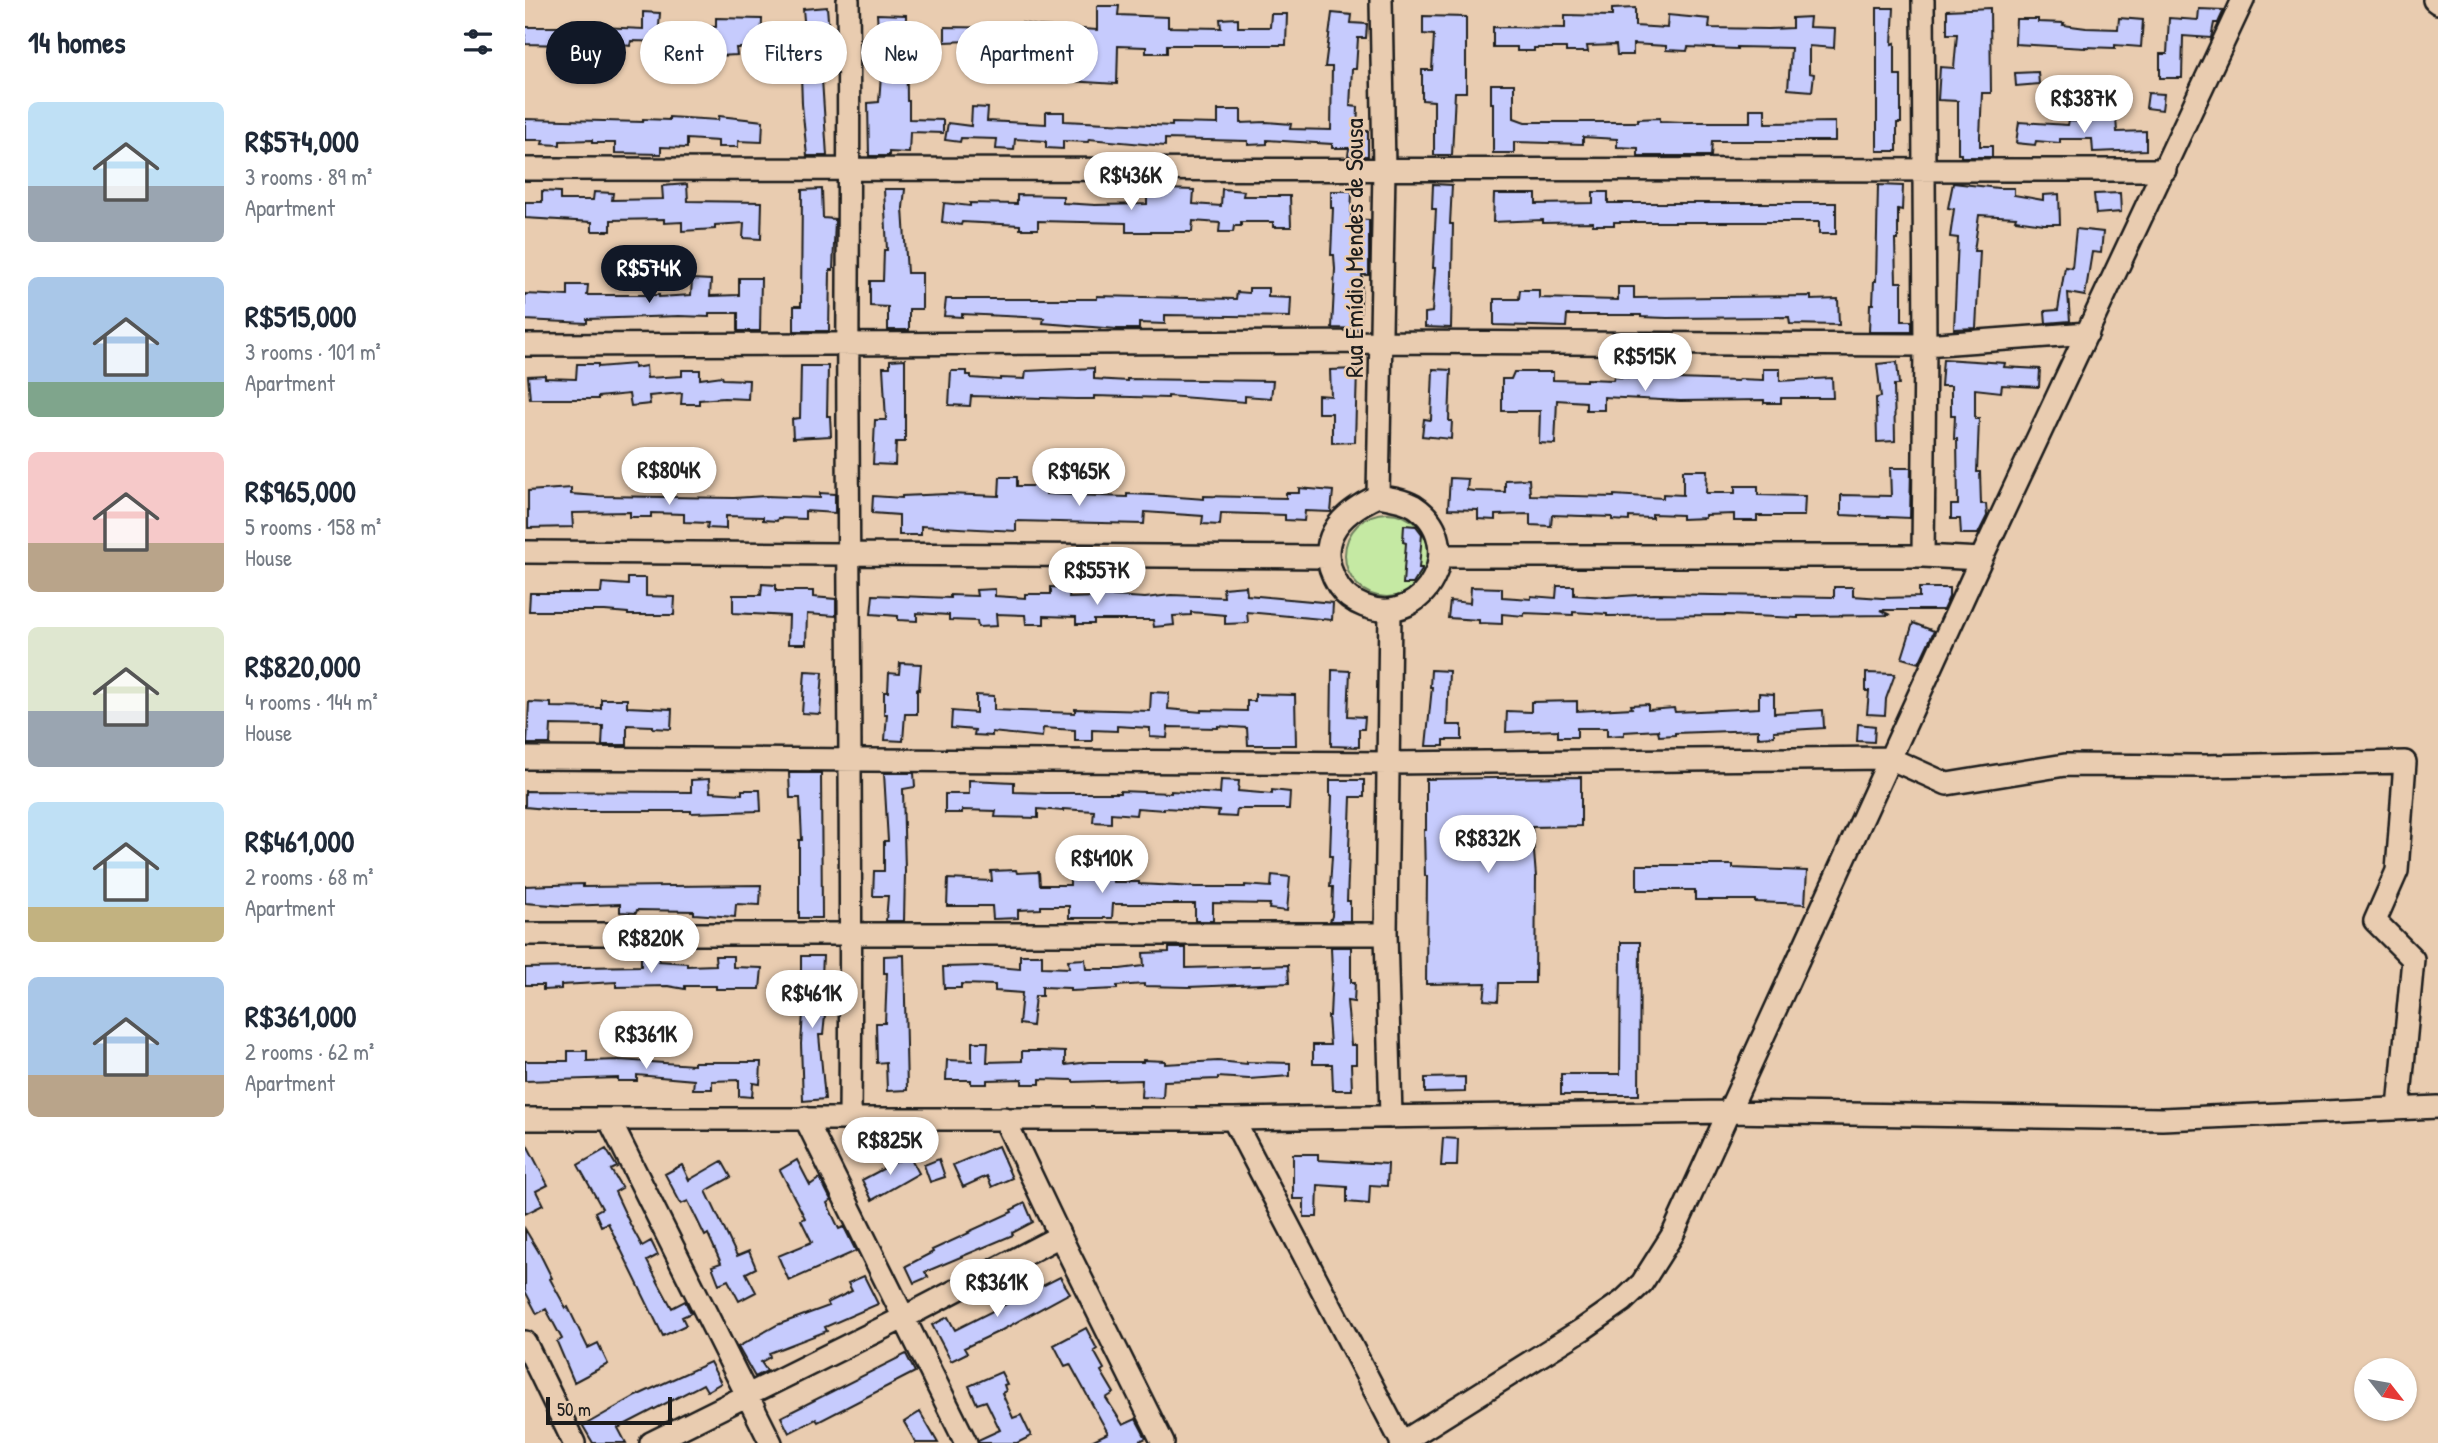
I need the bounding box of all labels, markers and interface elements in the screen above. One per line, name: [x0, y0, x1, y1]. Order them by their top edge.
chip: Buy: [546, 21, 626, 84]
chip: Rent: [640, 21, 727, 84]
chip: Filters: [741, 21, 847, 84]
chip: New: [861, 21, 942, 84]
chip: Apartment: [956, 21, 1098, 84]
text: 14 homes: [28, 22, 126, 62]
icon: filters: [459, 23, 497, 61]
pin: R$387K: [2027, 76, 2141, 135]
text: R$387K: [2051, 82, 2117, 113]
street label: Rua Emídio Mendes de Sousa: [1336, 118, 1371, 378]
text: R$574,000: [245, 121, 359, 161]
icon: home: [84, 130, 168, 214]
pin: R$436K: [1074, 152, 1188, 212]
text: R$436K: [1100, 159, 1162, 190]
text: 3 rooms · 89 m²: [245, 161, 372, 192]
text: Apartment: [245, 192, 335, 223]
pin: R$574K: [592, 246, 706, 305]
text: R$574K: [617, 252, 681, 283]
text: R$515,000: [245, 296, 356, 336]
icon: home: [84, 305, 168, 389]
pin: R$515K: [1588, 334, 1702, 393]
text: 3 rooms · 101 m²: [245, 336, 381, 367]
text: R$515K: [1614, 340, 1676, 371]
text: Apartment: [245, 367, 335, 398]
pin: R$804K: [612, 448, 726, 507]
pin: R$965K: [1022, 448, 1136, 508]
text: R$804K: [637, 454, 701, 485]
text: R$965K: [1048, 455, 1110, 486]
text: R$965,000: [245, 471, 356, 511]
icon: home: [84, 480, 168, 564]
text: 5 rooms · 158 m²: [245, 511, 381, 542]
text: House: [245, 542, 292, 573]
pin: R$557K: [1040, 548, 1154, 607]
text: R$557K: [1065, 554, 1129, 585]
text: R$820,000: [245, 646, 361, 686]
icon: home: [84, 655, 168, 739]
text: 4 rooms · 144 m²: [245, 686, 378, 717]
text: House: [245, 717, 292, 748]
pin: R$832K: [1431, 816, 1545, 875]
text: R$461,000: [245, 821, 354, 861]
text: R$832K: [1455, 822, 1521, 853]
icon: home: [84, 830, 168, 914]
pin: R$410K: [1045, 836, 1159, 895]
text: R$410K: [1071, 842, 1133, 873]
text: 2 rooms · 68 m²: [245, 861, 373, 892]
text: Apartment: [245, 892, 335, 923]
pin: R$820K: [594, 916, 708, 975]
text: R$820K: [618, 922, 684, 953]
pin: R$461K: [755, 970, 869, 1030]
text: R$461K: [782, 977, 842, 1008]
text: R$361,000: [245, 996, 357, 1036]
icon: home: [84, 1005, 168, 1089]
pin: R$361K: [589, 1012, 703, 1071]
text: R$361K: [615, 1018, 677, 1049]
text: 2 rooms · 62 m²: [245, 1036, 374, 1067]
text: Apartment: [245, 1067, 335, 1098]
pin: R$825K: [833, 1118, 947, 1177]
text: R$825K: [858, 1124, 922, 1155]
pin: R$361K: [940, 1260, 1054, 1319]
text: R$361K: [966, 1266, 1028, 1297]
north arrow: [2354, 1358, 2417, 1421]
map controls: [2354, 1358, 2417, 1421]
scale bar: [546, 1394, 672, 1426]
text: 50 m: [557, 1396, 591, 1422]

